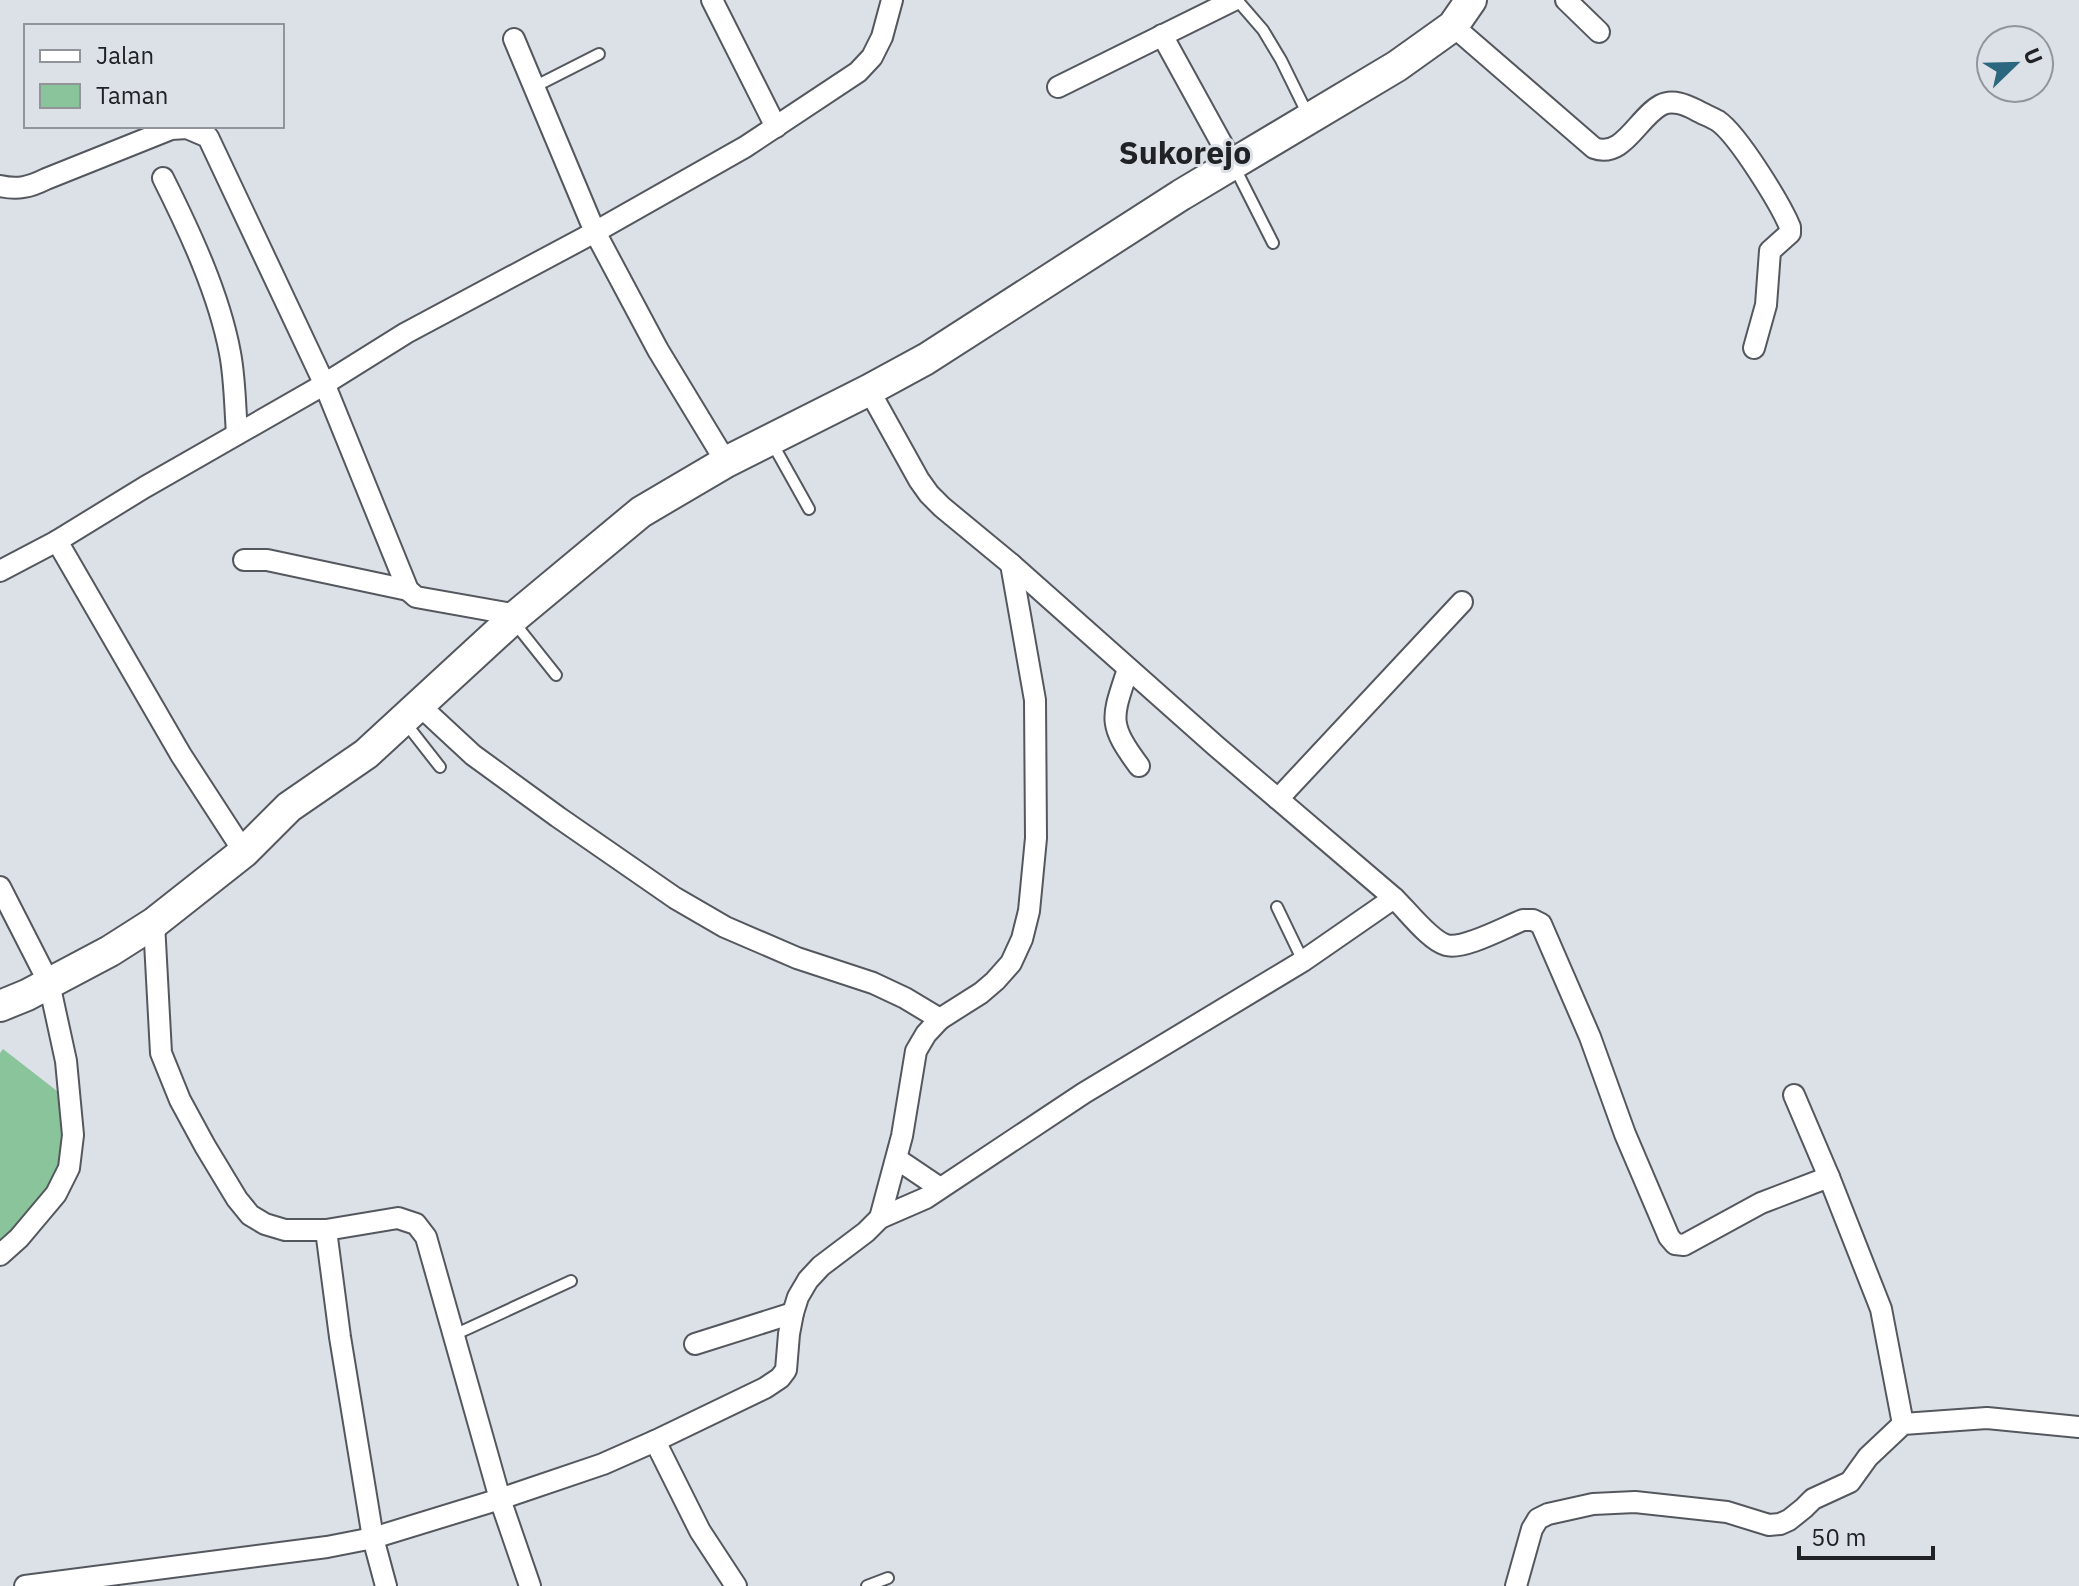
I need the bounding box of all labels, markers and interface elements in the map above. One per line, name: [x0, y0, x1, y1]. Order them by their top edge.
legend: [24, 24, 284, 128]
north arrow: [1975, 24, 2055, 104]
text: Jalan: [96, 39, 154, 71]
text: U: [2018, 43, 2050, 69]
text: Taman: [96, 79, 168, 111]
district label: Sukorejo: [1119, 131, 1251, 173]
scale bar: [1799, 1510, 1933, 1560]
text: 50 m: [1811, 1521, 1866, 1553]

